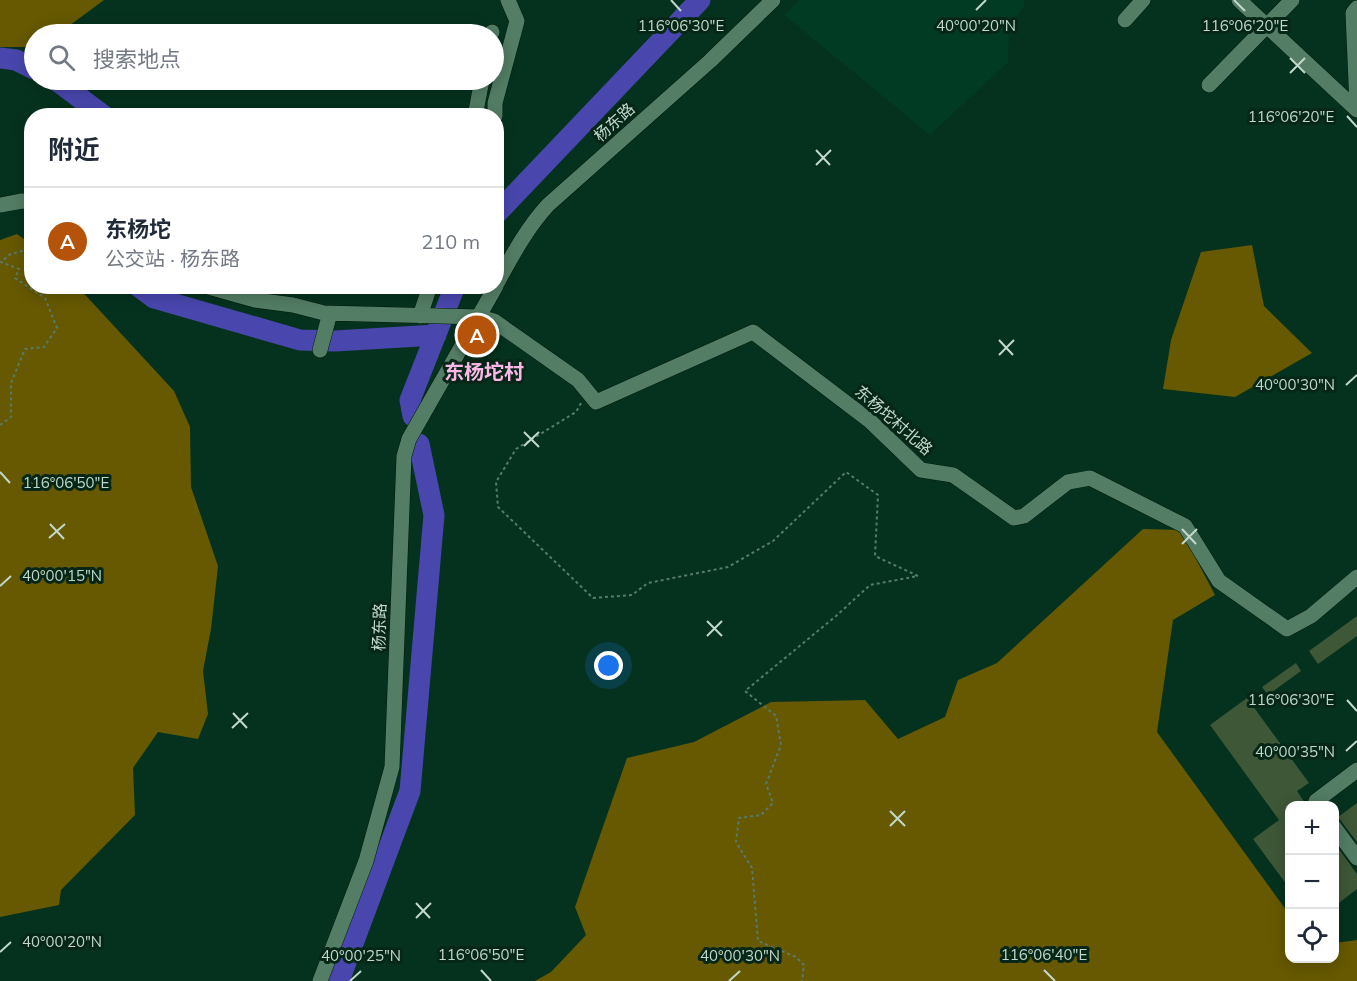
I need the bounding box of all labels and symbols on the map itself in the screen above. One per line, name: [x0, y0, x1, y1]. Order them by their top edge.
text: 116°06'30"E: [638, 16, 724, 35]
text: 40°00'20"N: [936, 16, 1016, 35]
text: 116°06'20"E: [1202, 16, 1288, 35]
street label: 杨东路: [589, 99, 639, 145]
text: 116°06'20"E: [1248, 107, 1334, 126]
pin: A: [458, 312, 496, 358]
district label: 东杨坨村: [444, 359, 524, 384]
text: 40°00'30"N: [1255, 375, 1335, 394]
street label: 东杨坨村北路: [851, 381, 937, 459]
text: 116°06'50"E: [23, 473, 109, 492]
text: 40°00'15"N: [22, 566, 102, 585]
street label: 杨东路: [368, 603, 390, 651]
your location: [594, 651, 623, 680]
text: 116°06'30"E: [1248, 690, 1334, 709]
text: 40°00'35"N: [1255, 742, 1335, 761]
text: 40°00'20"N: [22, 932, 102, 951]
text: 116°06'50"E: [438, 945, 524, 964]
text: 116°06'40"E: [1001, 945, 1087, 964]
text: 40°00'25"N: [321, 946, 401, 965]
text: 40°00'30"N: [700, 946, 780, 965]

